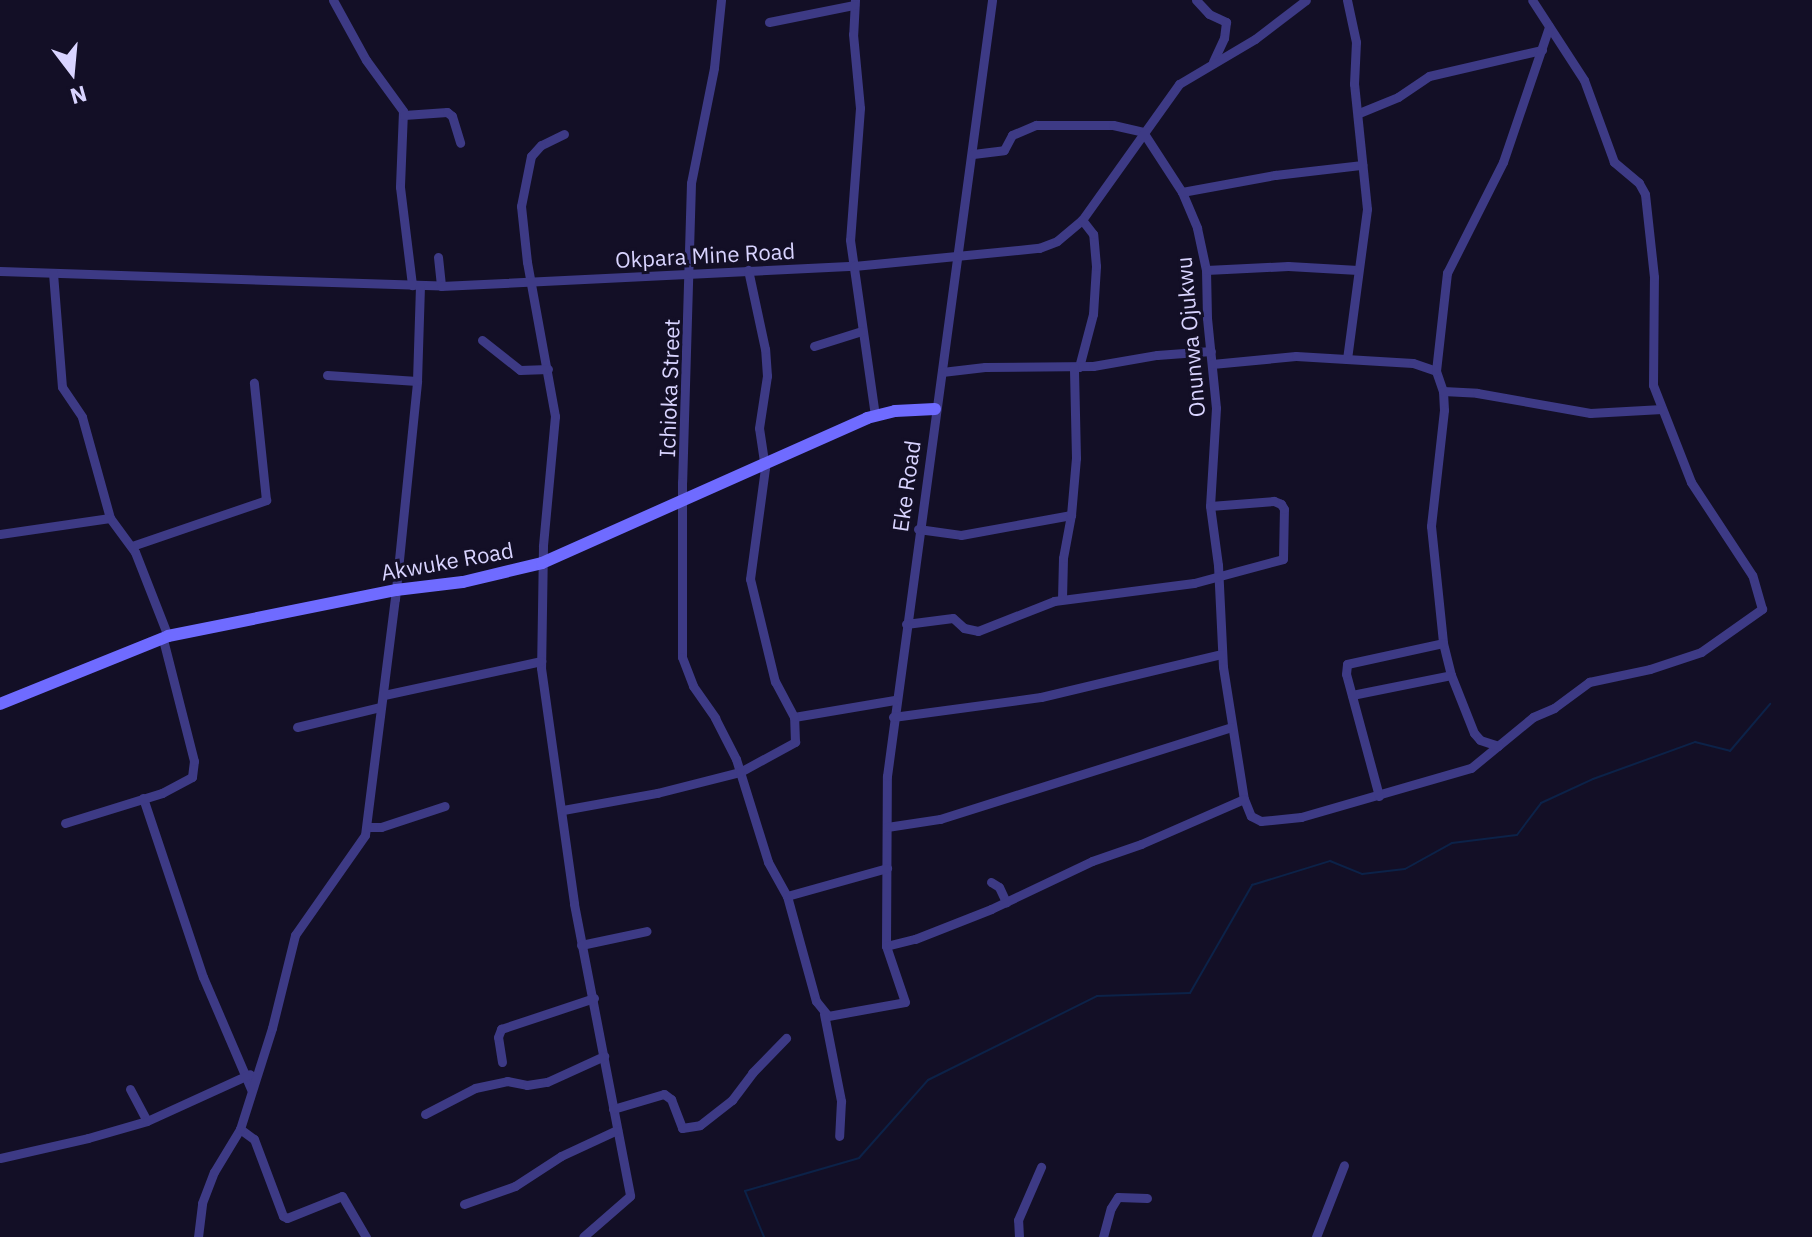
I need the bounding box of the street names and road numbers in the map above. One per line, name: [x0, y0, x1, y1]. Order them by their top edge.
street label: Okpara Mine Road: [614, 237, 796, 273]
street label: Onunwa Ojukwu: [1170, 256, 1210, 418]
street label: Ichioka Street: [653, 318, 685, 458]
street label: Eke Road: [887, 439, 925, 533]
street label: Akwuke Road: [379, 536, 515, 586]

